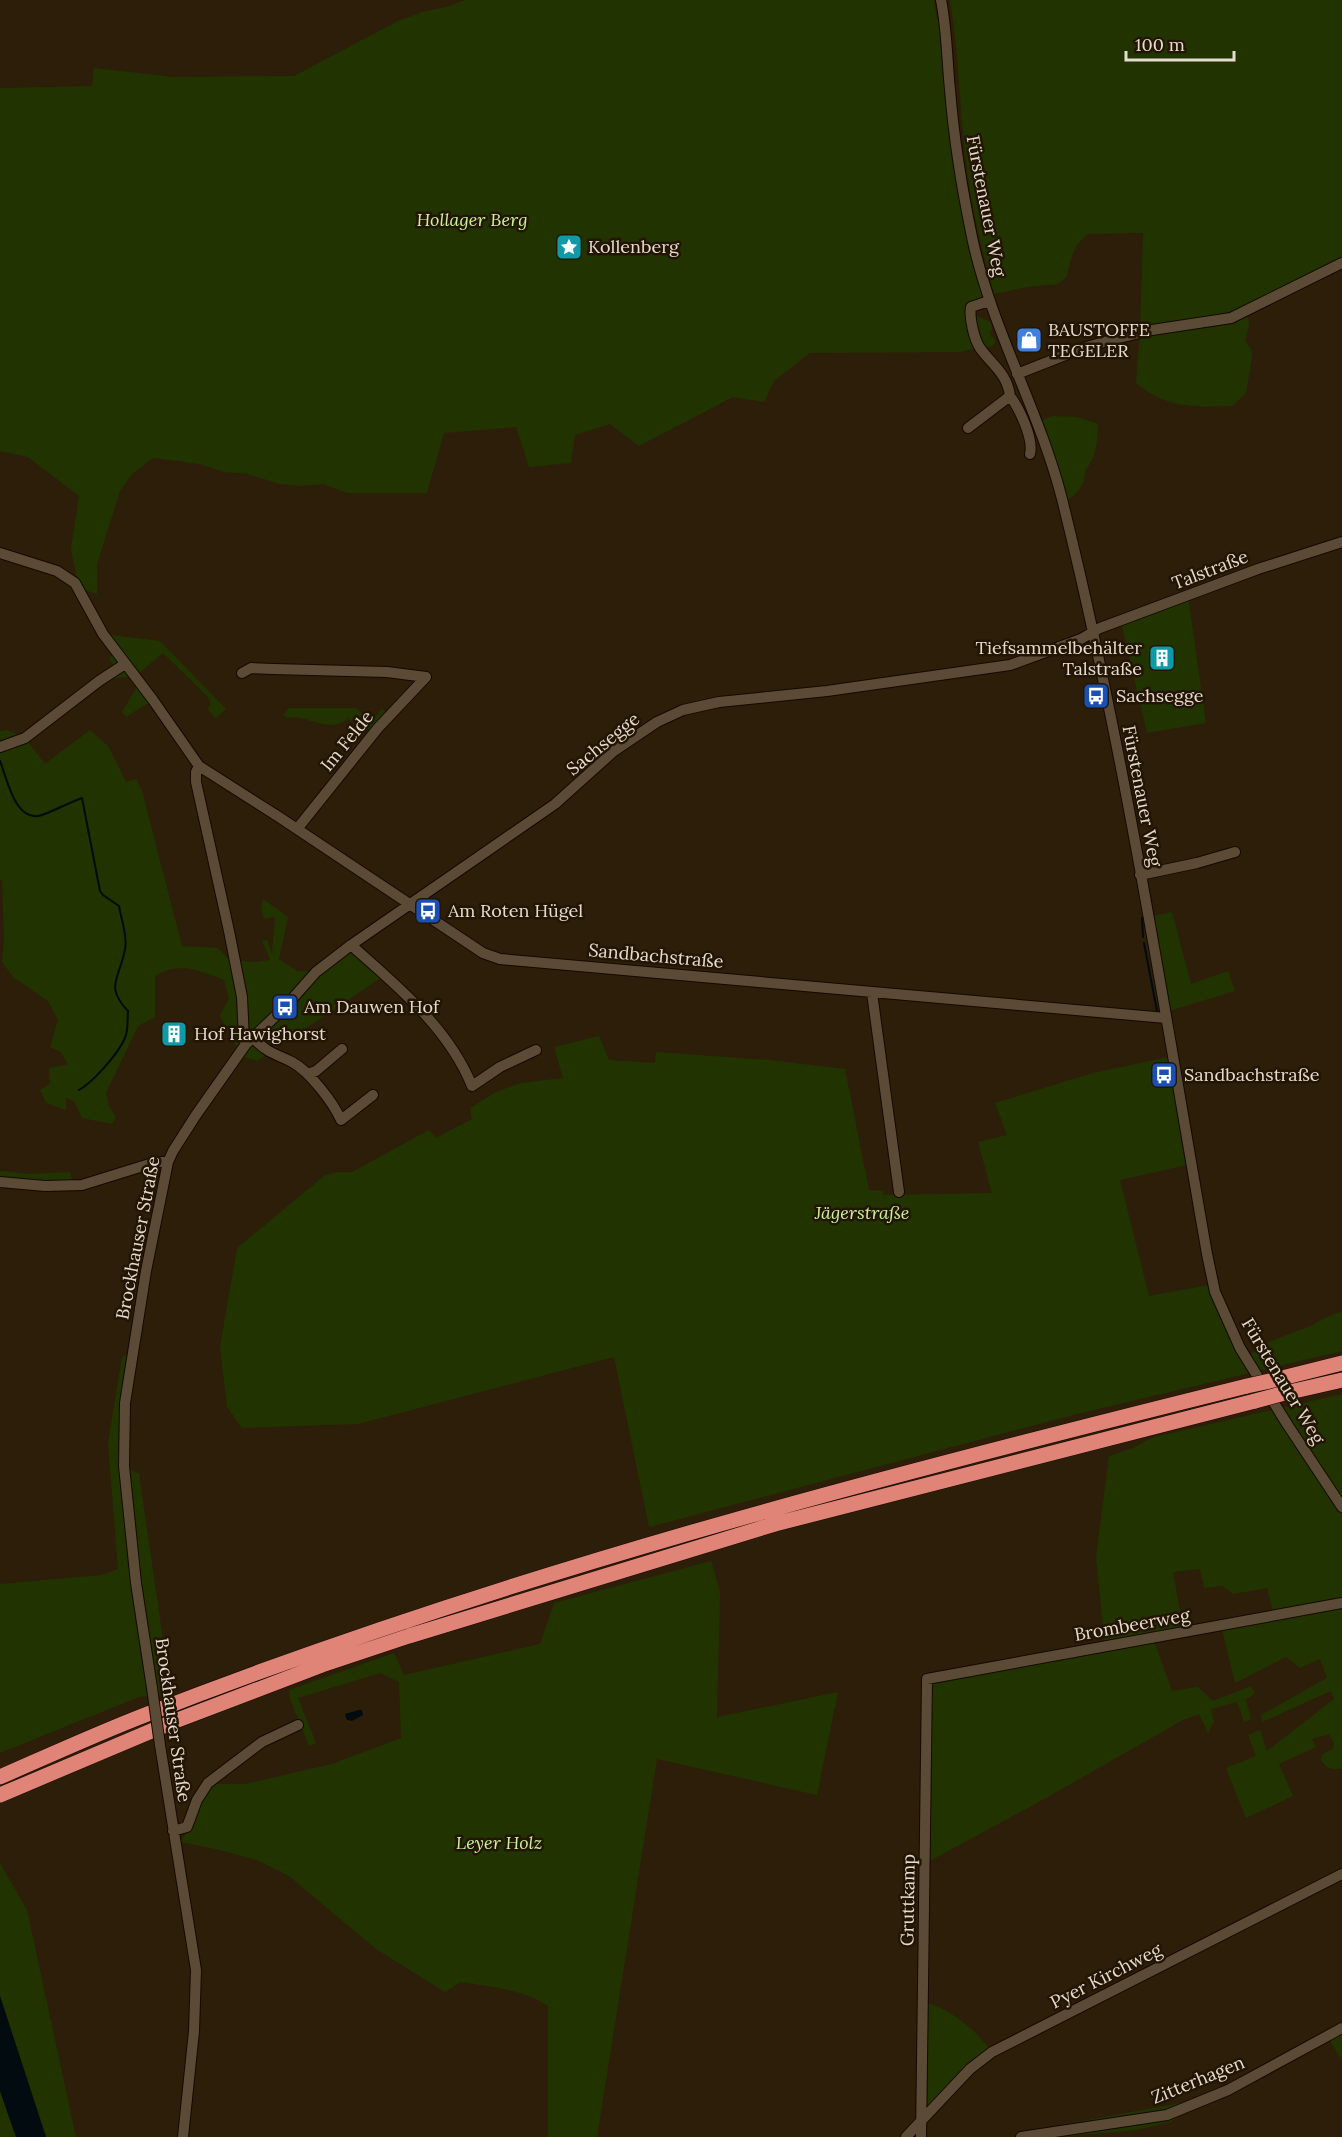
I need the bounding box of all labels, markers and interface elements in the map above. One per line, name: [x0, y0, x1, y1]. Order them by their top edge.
scale bar: [1126, 24, 1234, 62]
text: 100 m: [1135, 33, 1185, 56]
street label: Fürstenauer Weg: [962, 133, 1012, 279]
park label: Hollager Berg: [416, 208, 528, 231]
place icon: Kollenberg: [554, 232, 584, 262]
place label: Kollenberg: [588, 235, 680, 258]
place label: BAUSTOFFE TEGELER: [1048, 318, 1150, 362]
shop icon: BAUSTOFFE TEGELER: [1014, 325, 1044, 355]
street label: Talstraße: [1169, 544, 1251, 595]
place label: Tiefsammelbehälter Talstraße: [975, 636, 1142, 680]
building icon: Tiefsammelbehälter Talstraße: [1147, 643, 1177, 673]
bus stop icon: Sachsegge: [1081, 681, 1111, 711]
place label: Sachsegge: [1116, 684, 1204, 707]
street label: Im Felde: [315, 705, 378, 776]
street label: Sachsegge: [561, 707, 644, 780]
street label: Fürstenauer Weg: [1118, 723, 1168, 869]
bus stop icon: Am Roten Hügel: [413, 896, 443, 926]
place label: Am Roten Hügel: [447, 899, 583, 922]
street label: Sandbachstraße: [588, 938, 725, 973]
bus stop icon: Am Dauwen Hof: [270, 992, 300, 1022]
place label: Am Dauwen Hof: [303, 995, 441, 1018]
building icon: Hof Hawighorst: [159, 1019, 189, 1049]
place label: Hof Hawighorst: [194, 1022, 326, 1045]
bus stop icon: Sandbachstraße: [1149, 1060, 1179, 1090]
place label: Sandbachstraße: [1184, 1063, 1320, 1086]
street label: Brockhauser Straße: [110, 1154, 165, 1322]
park label: Jägerstraße: [814, 1201, 909, 1224]
street label: Fürstenauer Weg: [1237, 1313, 1331, 1449]
street label: Brombeerweg: [1072, 1603, 1193, 1646]
street label: Brockhauser Straße: [151, 1636, 196, 1804]
park label: Leyer Holz: [456, 1831, 542, 1854]
street label: Gruttkamp: [895, 1854, 920, 1946]
street label: Pyer Kirchweg: [1046, 1937, 1166, 2013]
street label: Zitterhagen: [1148, 2050, 1248, 2109]

